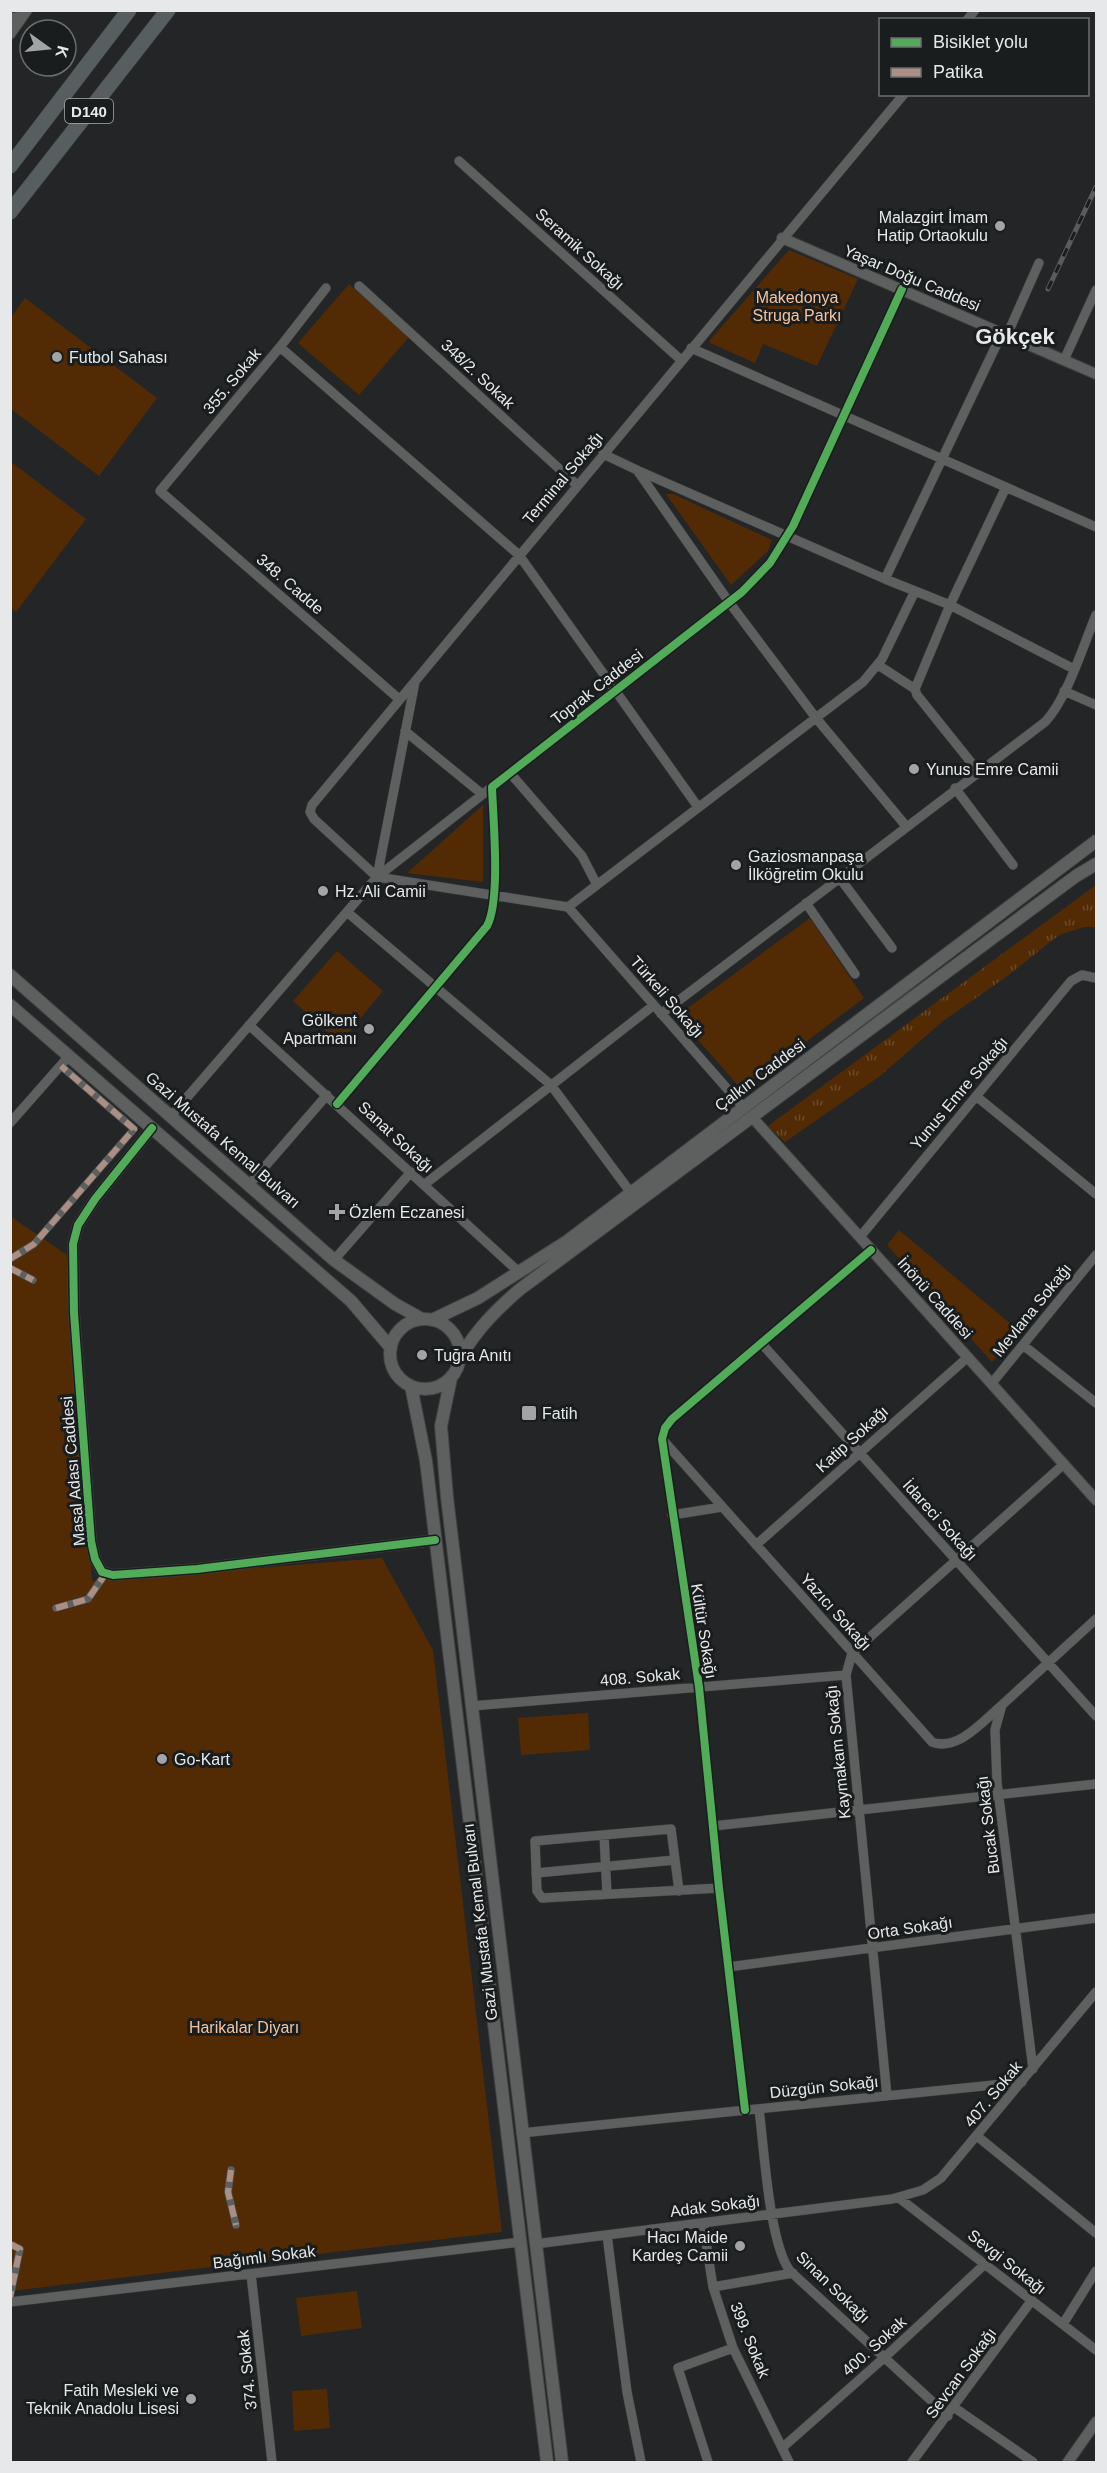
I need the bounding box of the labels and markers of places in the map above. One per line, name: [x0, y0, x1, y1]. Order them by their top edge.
place label: Malazgirt İmam Hatip Ortaokulu: [877, 208, 988, 244]
marker: Malazgirt İmam Hatip Ortaokulu: [993, 219, 1007, 233]
place label: Futbol Sahası: [69, 349, 168, 366]
marker: Futbol Sahası: [50, 350, 64, 364]
place label: Yunus Emre Camii: [926, 761, 1059, 778]
marker: Yunus Emre Camii: [907, 762, 921, 776]
place label: Gaziosmanpaşa İlköğretim Okulu: [748, 848, 864, 883]
marker: Gaziosmanpaşa İlköğretim Okulu: [729, 858, 743, 872]
place label: Hz. Ali Camii: [335, 883, 426, 900]
marker: Hz. Ali Camii: [316, 884, 330, 898]
place label: Gölkent Apartmanı: [283, 1012, 358, 1047]
marker: Gölkent Apartmanı: [362, 1022, 376, 1036]
place label: Özlem Eczanesi: [349, 1204, 465, 1221]
marker: Özlem Eczanesi: [330, 1205, 344, 1219]
place label: Tuğra Anıtı: [434, 1347, 512, 1364]
marker: Tuğra Anıtı: [415, 1348, 429, 1362]
marker: Fatih: [520, 1404, 538, 1422]
place label: Fatih: [542, 1405, 578, 1422]
place label: Go-Kart: [174, 1751, 231, 1768]
marker: Go-Kart: [155, 1752, 169, 1766]
place label: Hacı Maide Kardeş Camii: [632, 2229, 728, 2264]
marker: Hacı Maide Kardeş Camii: [733, 2239, 747, 2253]
place label: Fatih Mesleki ve Teknik Anadolu Lisesi: [26, 2382, 179, 2417]
marker: Fatih Mesleki ve Teknik Anadolu Lisesi: [184, 2392, 198, 2406]

